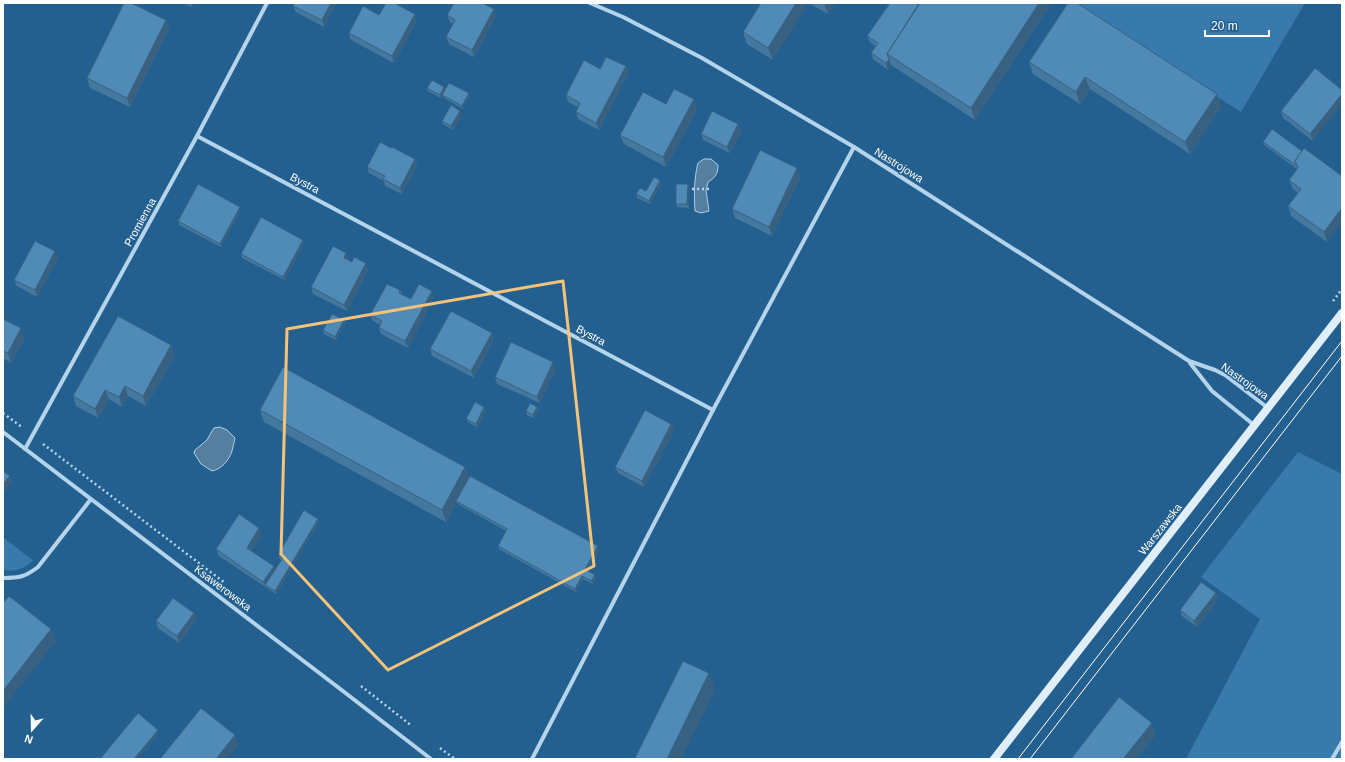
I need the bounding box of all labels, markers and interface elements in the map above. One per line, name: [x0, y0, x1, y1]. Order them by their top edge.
scale bar: [1205, 12, 1269, 38]
text: 20 m: [1211, 19, 1238, 33]
street label: Nastrojowa: [872, 145, 926, 185]
street label: Bystra: [288, 170, 322, 196]
street label: Promienna: [122, 195, 159, 248]
street label: Bystra: [574, 322, 608, 348]
street label: Nastrojowa: [1219, 360, 1272, 402]
street label: Warszawska: [1136, 500, 1184, 557]
street label: Ksawerowska: [192, 563, 254, 614]
north arrow: [12, 710, 52, 750]
text: N: [23, 732, 34, 746]

